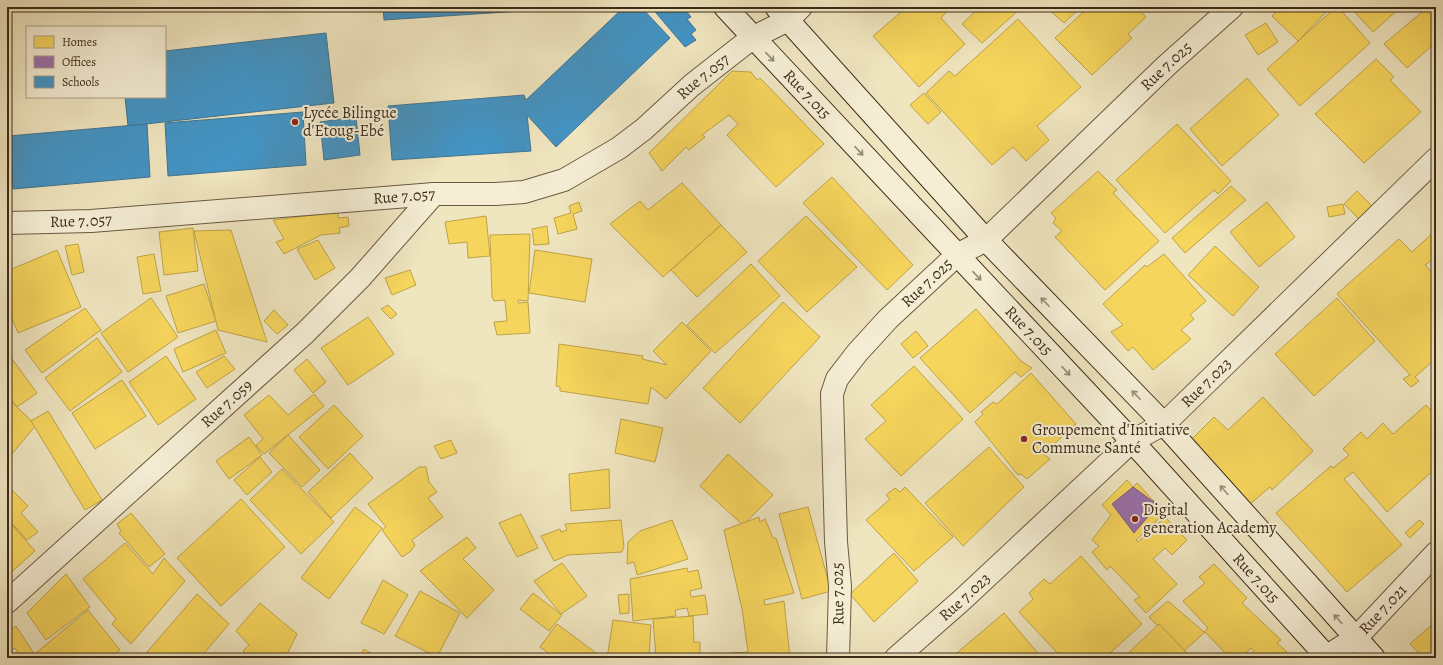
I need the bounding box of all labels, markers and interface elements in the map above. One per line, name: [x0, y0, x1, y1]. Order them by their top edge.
legend: [26, 26, 166, 98]
text: Homes: [62, 34, 97, 50]
street label: Rue 7.025: [1136, 37, 1197, 96]
street label: Rue 7.057: [672, 48, 734, 105]
one-way arrow: [765, 52, 775, 62]
text: Offices: [62, 54, 96, 70]
street label: Rue 7.015: [778, 65, 836, 124]
text: Schools: [62, 74, 99, 90]
place label: Lycée Bilingue d'Etoug-Ebé: [303, 102, 397, 142]
marker: Lycée Bilingue d'Etoug-Ebé: [290, 117, 300, 127]
one-way arrow: [854, 146, 864, 156]
street label: Rue 7.057: [372, 183, 436, 210]
street label: Rue 7.057: [50, 208, 113, 233]
street label: Rue 7.025: [896, 253, 958, 312]
one-way arrow: [972, 271, 982, 281]
one-way arrow: [1040, 297, 1050, 307]
street label: Rue 7.015: [1000, 301, 1058, 361]
street label: Rue 7.023: [1176, 353, 1236, 412]
one-way arrow: [1061, 366, 1071, 376]
street label: Rue 7.059: [196, 375, 257, 433]
one-way arrow: [1131, 390, 1141, 400]
place label: Groupement d'Initiative Commune Santé: [1032, 419, 1190, 459]
marker: Groupement d'Initiative Commune Santé: [1019, 434, 1029, 444]
one-way arrow: [1219, 485, 1228, 496]
place label: Digital generation Academy: [1143, 499, 1277, 539]
marker: Digital generation Academy: [1130, 514, 1140, 524]
street label: Rue 7.015: [1227, 548, 1285, 608]
street label: Rue 7.025: [826, 562, 850, 626]
street label: Rue 7.023: [934, 568, 995, 626]
street label: Rue 7.021: [1354, 579, 1412, 639]
one-way arrow: [1334, 613, 1343, 624]

